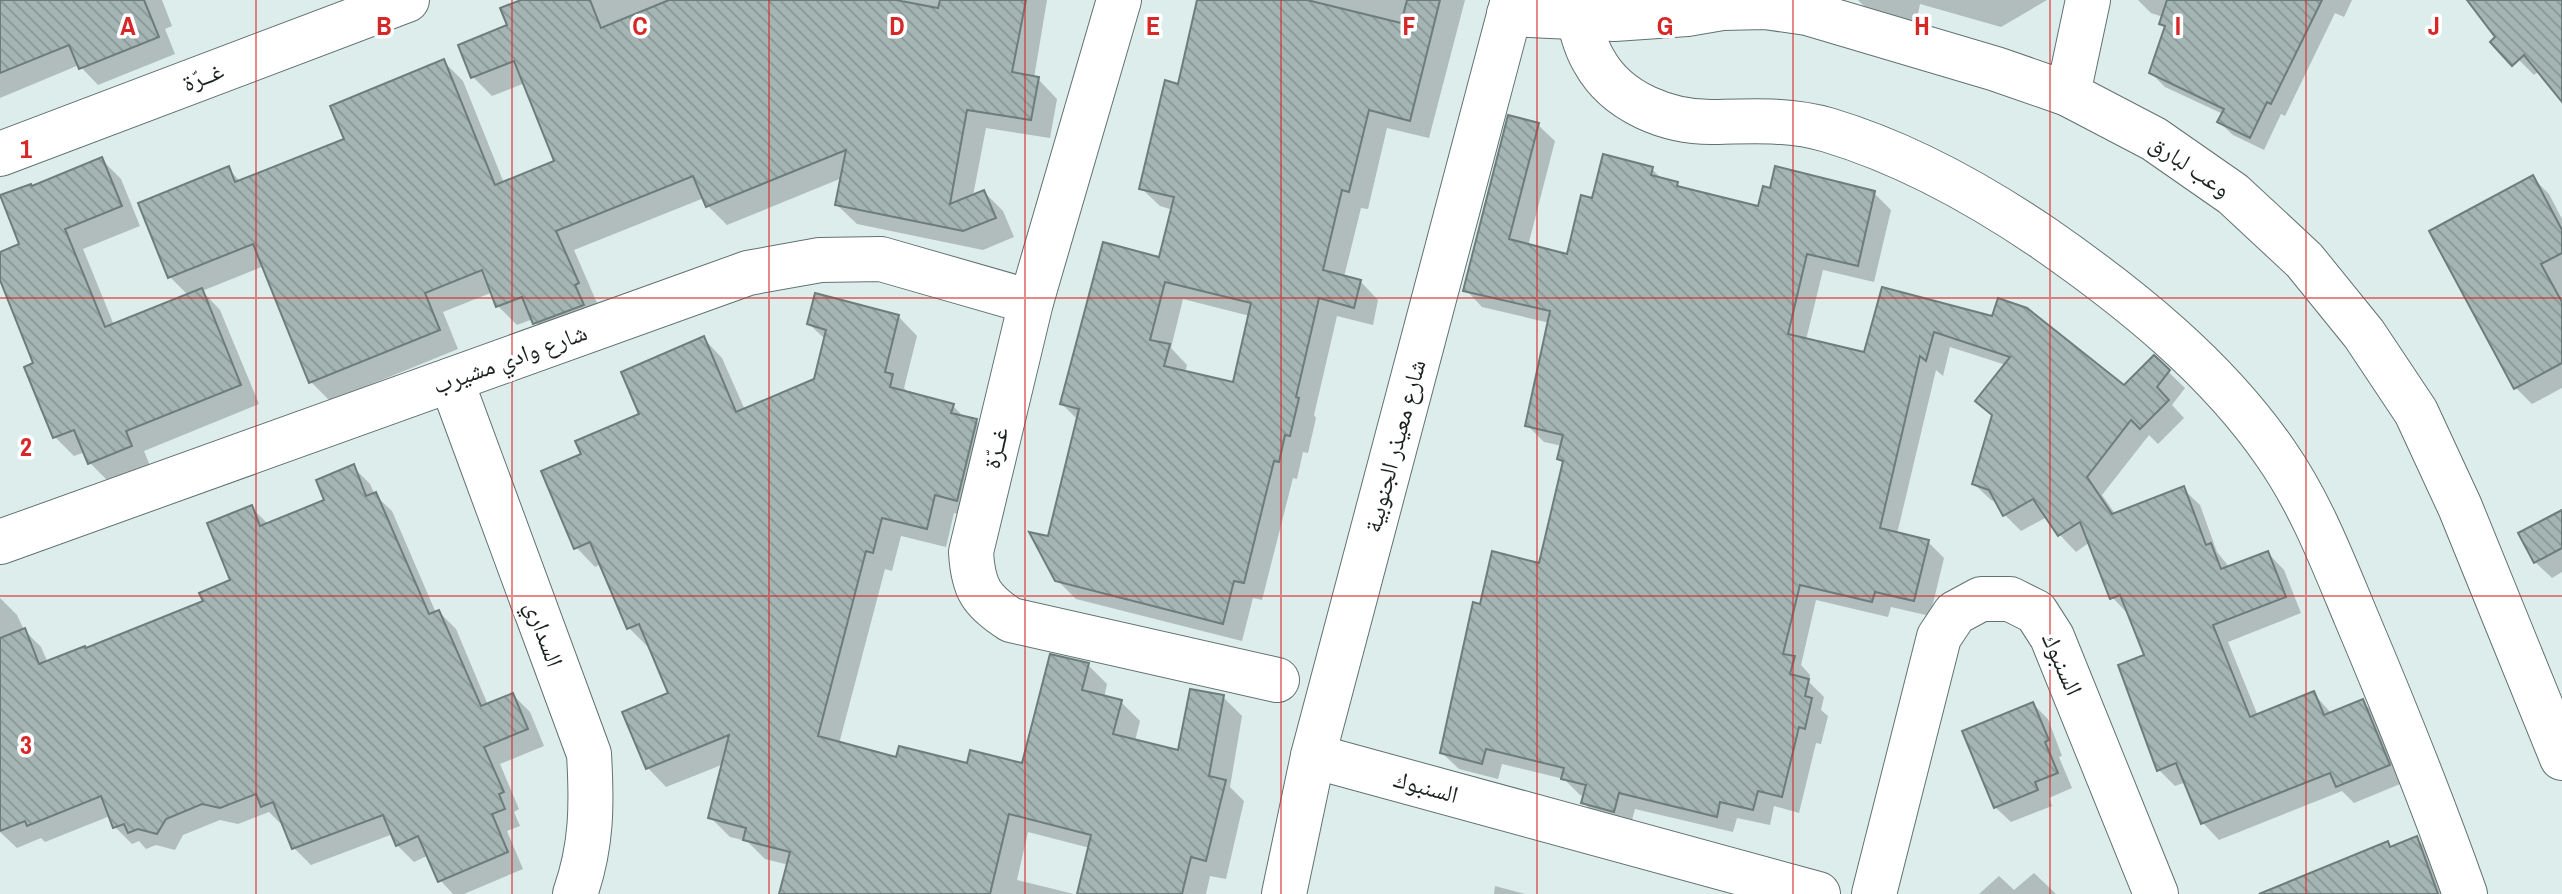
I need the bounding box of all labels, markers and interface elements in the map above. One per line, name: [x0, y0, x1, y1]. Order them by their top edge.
text: A: [120, 8, 136, 43]
text: B: [376, 8, 392, 43]
text: C: [632, 8, 648, 43]
text: D: [889, 8, 905, 43]
text: E: [1146, 8, 1160, 43]
text: F: [1402, 8, 1416, 43]
text: G: [1657, 8, 1673, 43]
text: H: [1914, 8, 1930, 43]
text: I: [2175, 8, 2181, 43]
text: J: [2428, 8, 2440, 43]
street label: غــرّة: [177, 54, 228, 98]
street label: وعب لبارق: [2144, 126, 2237, 204]
text: 1: [20, 131, 32, 166]
street label: شارع وادي مشيرب: [428, 315, 593, 405]
street label: شارع معيذر الجنوبية: [1356, 356, 1433, 536]
street label: غــرّة: [975, 424, 1015, 472]
text: 2: [20, 429, 32, 464]
street label: السداري: [514, 596, 572, 672]
street label: السنبوك: [2035, 627, 2091, 700]
text: 3: [20, 727, 32, 762]
street label: السنبوك: [1391, 762, 1462, 810]

